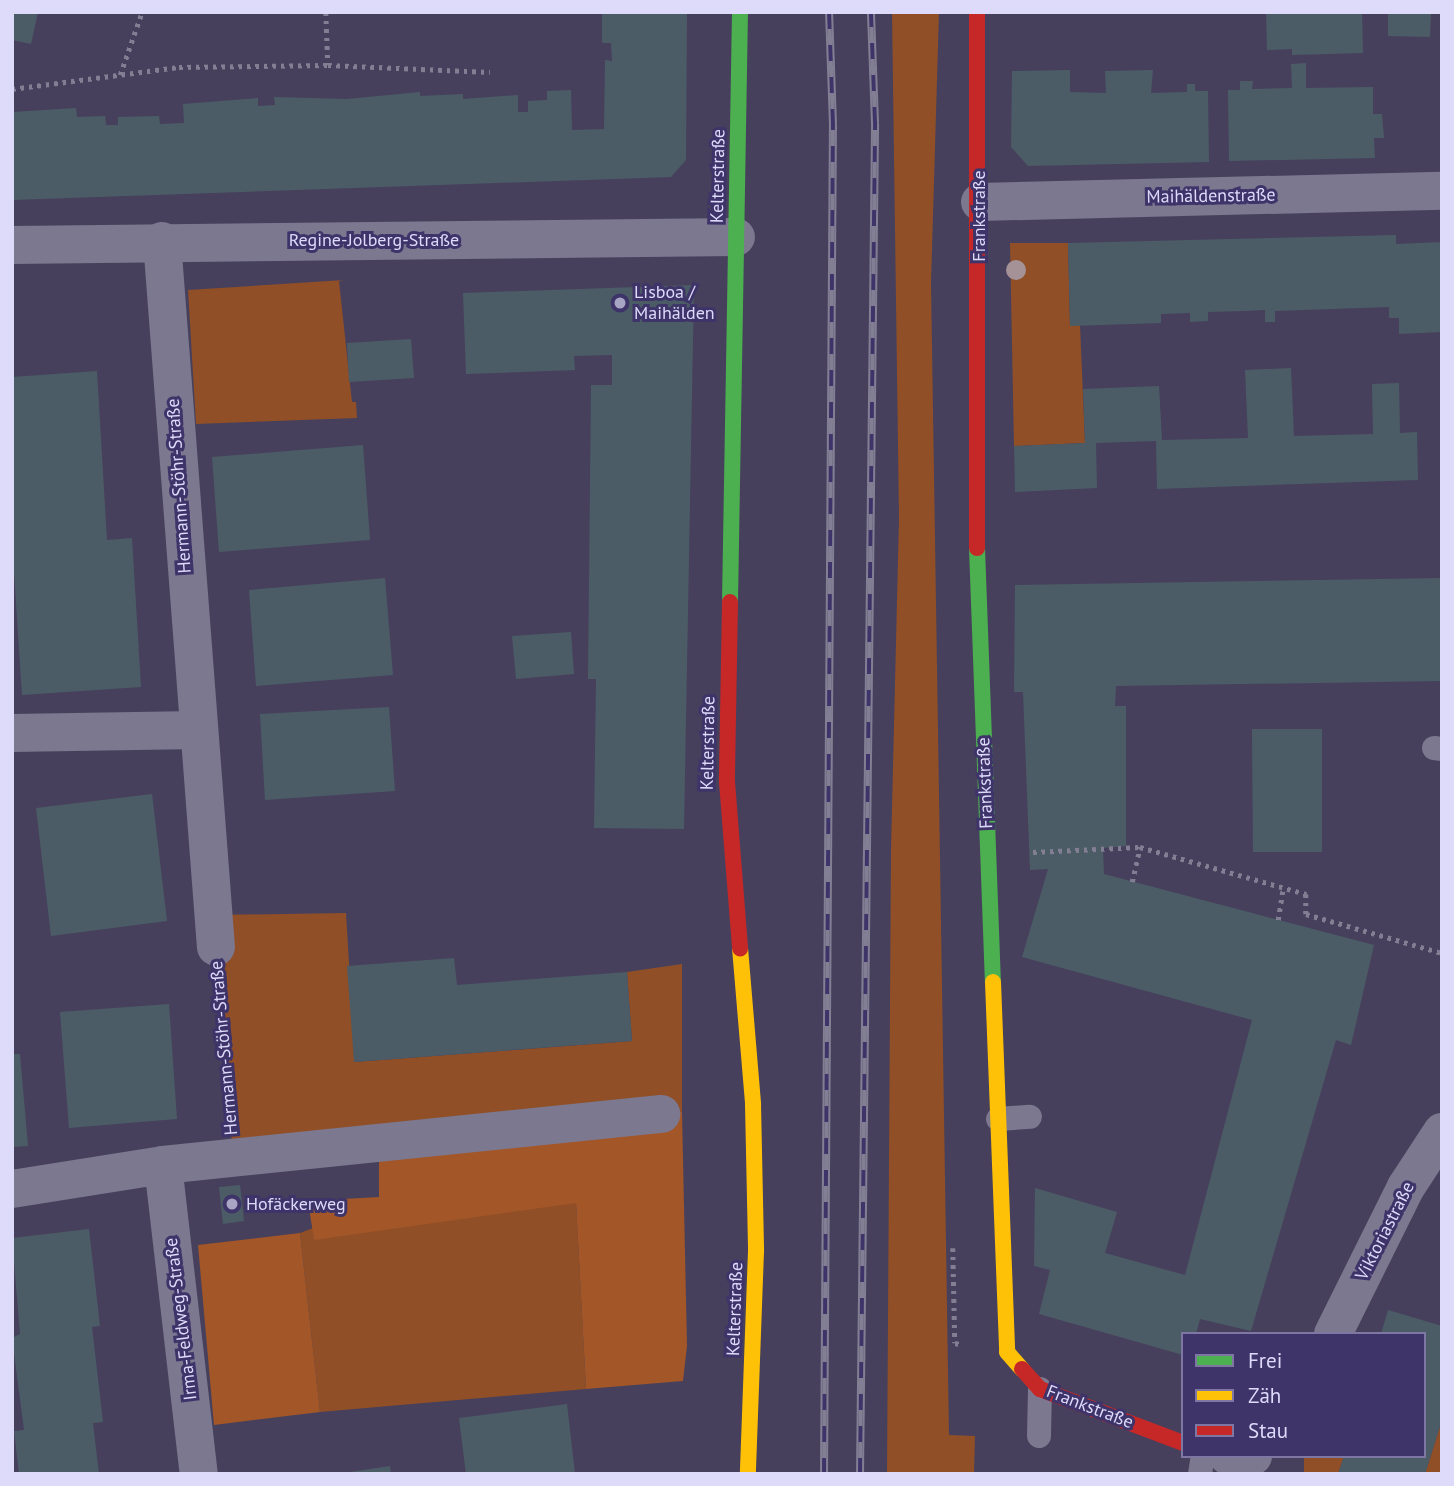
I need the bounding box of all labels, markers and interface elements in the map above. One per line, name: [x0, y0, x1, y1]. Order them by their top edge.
street label: Kelterstraße: [706, 129, 730, 223]
street label: Frankstraße: [968, 170, 990, 262]
street label: Maihäldenstraße: [1146, 184, 1276, 208]
street label: Regine-Jolberg-Straße: [289, 229, 459, 251]
place label: Lisboa / Maihälden: [634, 282, 715, 324]
marker: Lisboa / Maihälden: [612, 295, 628, 311]
street label: Hermann-Stöhr-Straße: [162, 398, 196, 574]
street label: Kelterstraße: [696, 696, 720, 790]
street label: Frankstraße: [973, 737, 997, 829]
street label: Hermann-Stöhr-Straße: [206, 960, 242, 1136]
street label: Viktoriastraße: [1351, 1178, 1419, 1284]
place label: Hofäckerweg: [246, 1193, 346, 1215]
marker: Hofäckerweg: [224, 1196, 240, 1212]
street label: Irma-Feldweg-Straße: [160, 1237, 202, 1401]
street label: Kelterstraße: [723, 1262, 747, 1356]
legend: [1181, 1332, 1426, 1458]
text: Frei: [1248, 1347, 1282, 1374]
street label: Frankstraße: [1043, 1381, 1137, 1433]
text: Zäh: [1248, 1382, 1281, 1409]
text: Stau: [1248, 1417, 1288, 1444]

